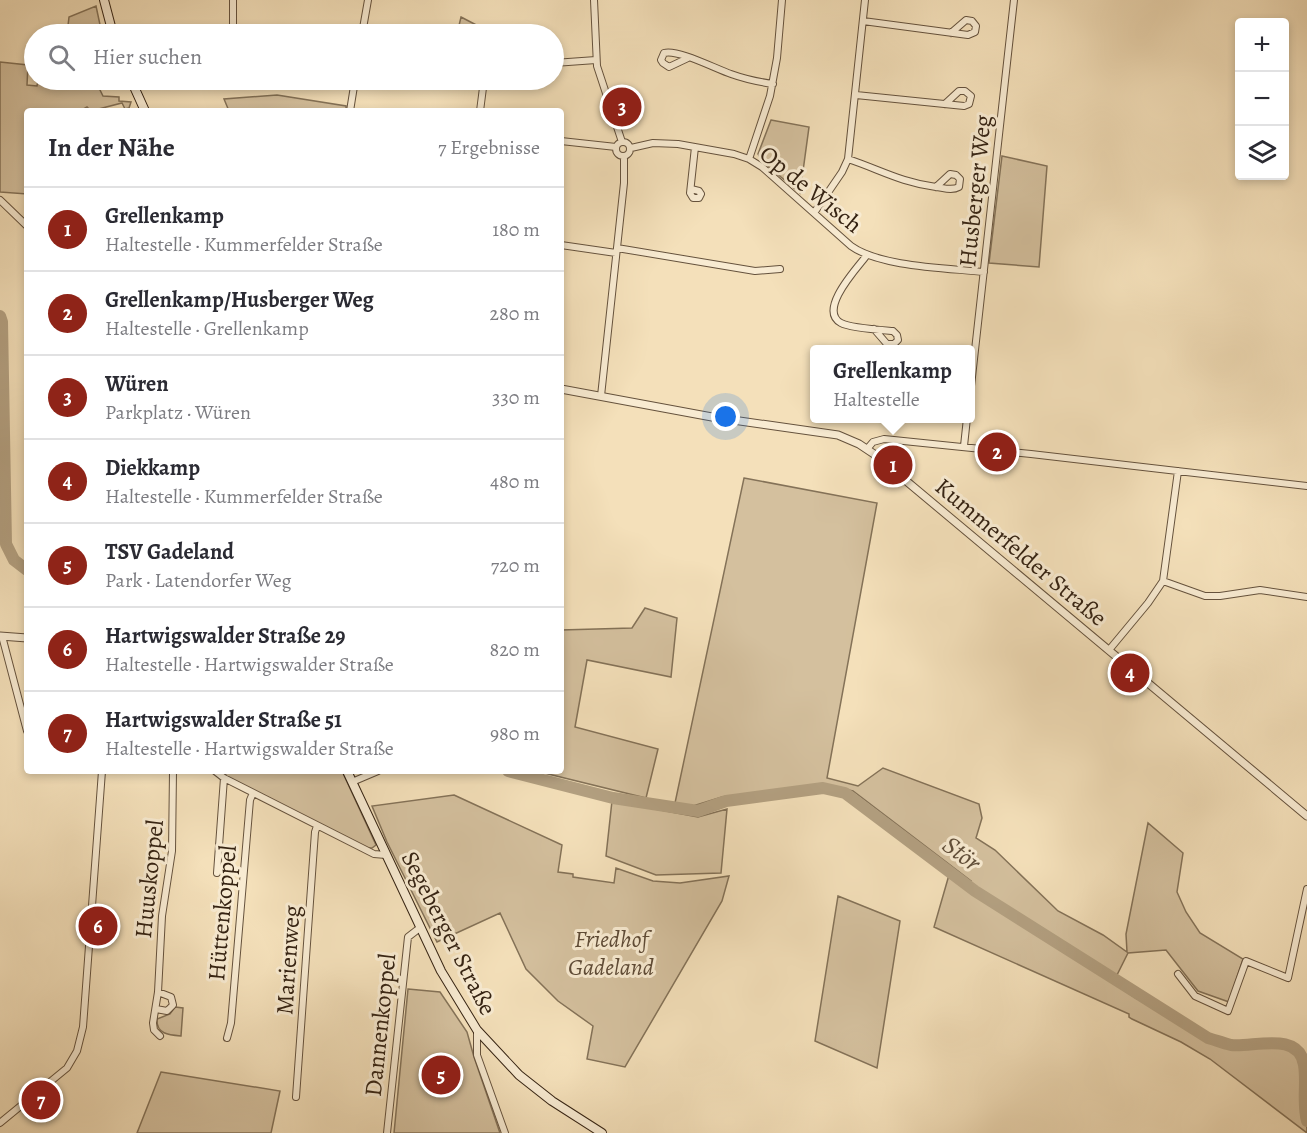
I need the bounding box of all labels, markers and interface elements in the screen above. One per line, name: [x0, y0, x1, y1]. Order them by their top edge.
map controls: [1235, 18, 1289, 180]
button: +: [1235, 18, 1289, 72]
search box: [24, 24, 564, 90]
icon: search: [45, 41, 78, 74]
text: Hier suchen: [93, 42, 202, 72]
button: −: [1235, 72, 1289, 126]
pin: 3: [602, 84, 642, 130]
street label: Husberger Weg: [951, 113, 999, 269]
button: layers: [1235, 126, 1289, 180]
text: In der Nähe: [48, 130, 175, 165]
text: 7 Ergebnisse: [438, 134, 540, 161]
street label: Op de Wisch: [753, 138, 869, 240]
text: Grellenkamp: [105, 201, 224, 231]
text: 1: [64, 216, 71, 243]
text: 180 m: [492, 216, 540, 243]
text: Haltestelle · Kummerfelder Straße: [105, 231, 383, 258]
text: Grellenkamp/Husberger Weg: [105, 285, 374, 315]
text: 2: [63, 300, 72, 327]
text: 280 m: [490, 300, 540, 327]
text: Haltestelle · Grellenkamp: [105, 315, 309, 342]
popup: [810, 345, 975, 423]
text: Grellenkamp: [833, 356, 952, 386]
text: Würen: [105, 369, 169, 399]
text: 3: [63, 384, 72, 411]
text: 330 m: [492, 384, 540, 411]
text: Haltestelle: [833, 386, 920, 413]
text: Parkplatz · Würen: [105, 399, 251, 426]
your location: [711, 402, 740, 431]
pin: 2: [978, 430, 1016, 474]
pin: 1: [874, 442, 912, 488]
text: Diekkamp: [105, 453, 200, 483]
text: 4: [63, 468, 72, 495]
text: 480 m: [490, 468, 540, 495]
street label: Kummerfelder Straße: [928, 471, 1114, 633]
text: Haltestelle · Kummerfelder Straße: [105, 483, 383, 510]
text: TSV Gadeland: [105, 537, 234, 567]
text: 5: [63, 552, 72, 579]
text: 720 m: [491, 552, 540, 579]
text: Park · Latendorfer Weg: [105, 567, 292, 594]
text: Hartwigswalder Straße 29: [105, 621, 346, 651]
text: 6: [63, 636, 72, 663]
text: 820 m: [490, 636, 540, 663]
pin: 4: [1110, 650, 1150, 696]
text: Haltestelle · Hartwigswalder Straße: [105, 651, 394, 678]
text: Hartwigswalder Straße 51: [105, 705, 342, 735]
text: 7: [63, 720, 72, 747]
text: 980 m: [490, 720, 540, 747]
text: Haltestelle · Hartwigswalder Straße: [105, 735, 394, 762]
street label: Huuskoppel: [127, 818, 171, 940]
water label: Stör: [935, 827, 989, 880]
street label: Hüttenkoppel: [200, 844, 244, 982]
street label: Segeberger Straße: [394, 845, 504, 1021]
pin: 6: [78, 904, 118, 948]
street label: Marienweg: [268, 904, 308, 1016]
park label: Friedhof Gadeland: [568, 923, 654, 983]
street label: Dannenkoppel: [357, 952, 403, 1098]
pin: 5: [422, 1052, 460, 1098]
pin: 7: [22, 1078, 60, 1122]

